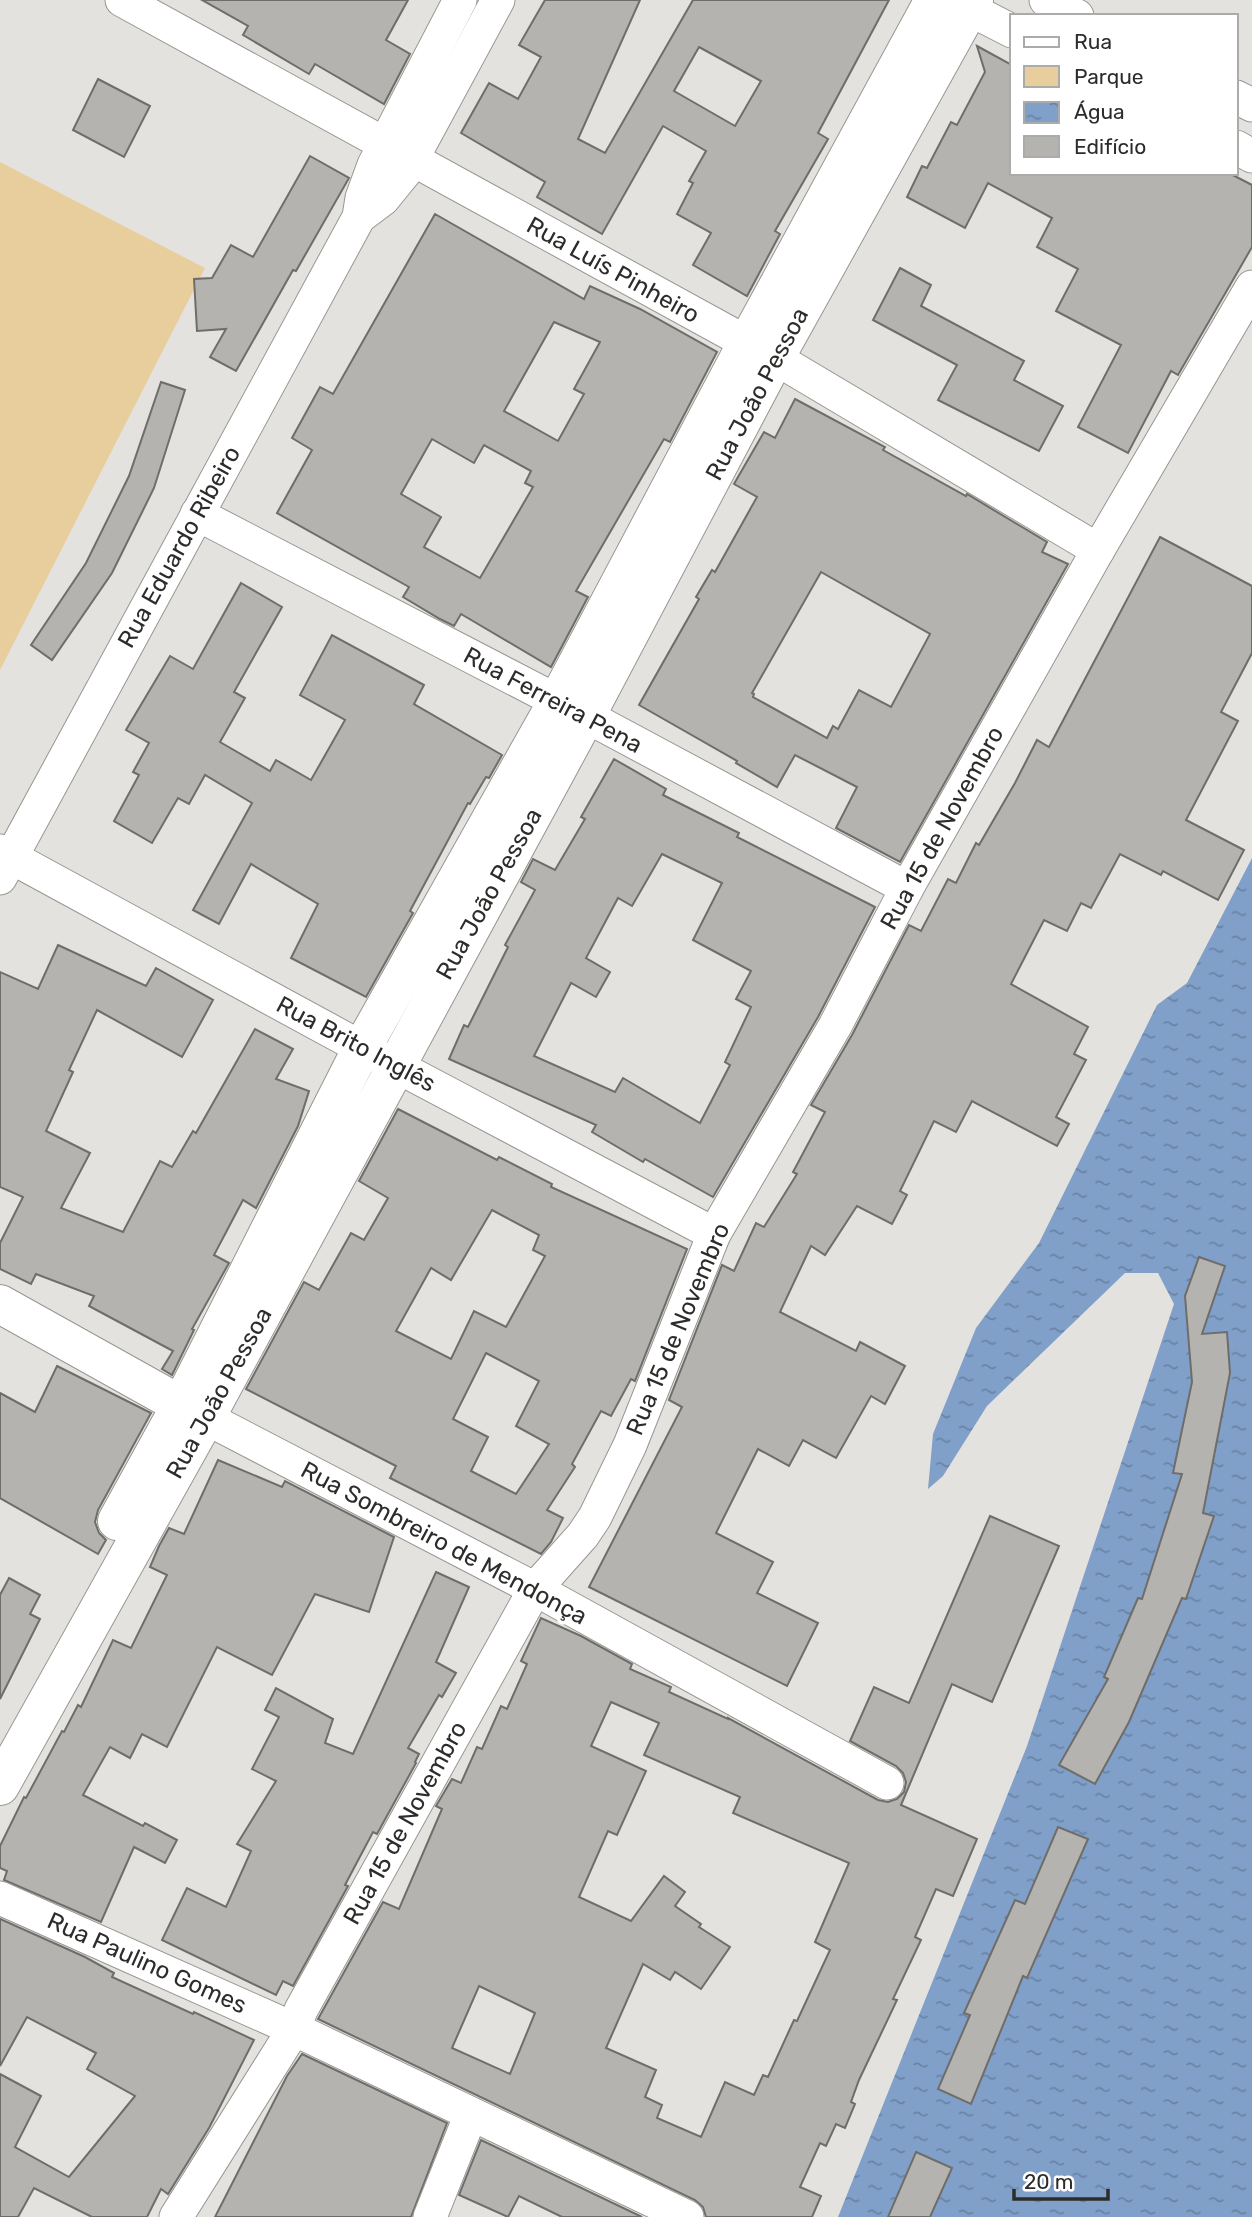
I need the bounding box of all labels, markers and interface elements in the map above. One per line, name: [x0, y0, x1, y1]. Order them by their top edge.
legend: [1010, 14, 1238, 175]
text: Rua: [1074, 29, 1112, 54]
text: Parque: [1074, 64, 1144, 89]
text: Água: [1074, 99, 1125, 124]
text: Edifício: [1074, 134, 1146, 159]
street label: Rua Luís Pinheiro: [522, 211, 704, 329]
street label: Rua João Pessoa: [700, 303, 814, 485]
street label: Rua Eduardo Ribeiro: [112, 441, 246, 653]
street label: Rua Ferreira Pena: [459, 641, 647, 759]
street label: Rua 15 de Novembro: [875, 722, 1009, 934]
street label: Rua João Pessoa: [430, 804, 548, 984]
street label: Rua Brito Inglês: [272, 990, 440, 1098]
street label: Rua 15 de Novembro: [621, 1219, 735, 1439]
street label: Rua João Pessoa: [160, 1303, 278, 1483]
street label: Rua Sombreiro de Mendonça: [296, 1456, 592, 1630]
street label: Rua 15 de Novembro: [338, 1717, 472, 1929]
street label: Rua Paulino Gomes: [43, 1906, 251, 2020]
scale bar: [1014, 2158, 1108, 2202]
text: 20 m: [1024, 2169, 1073, 2194]

